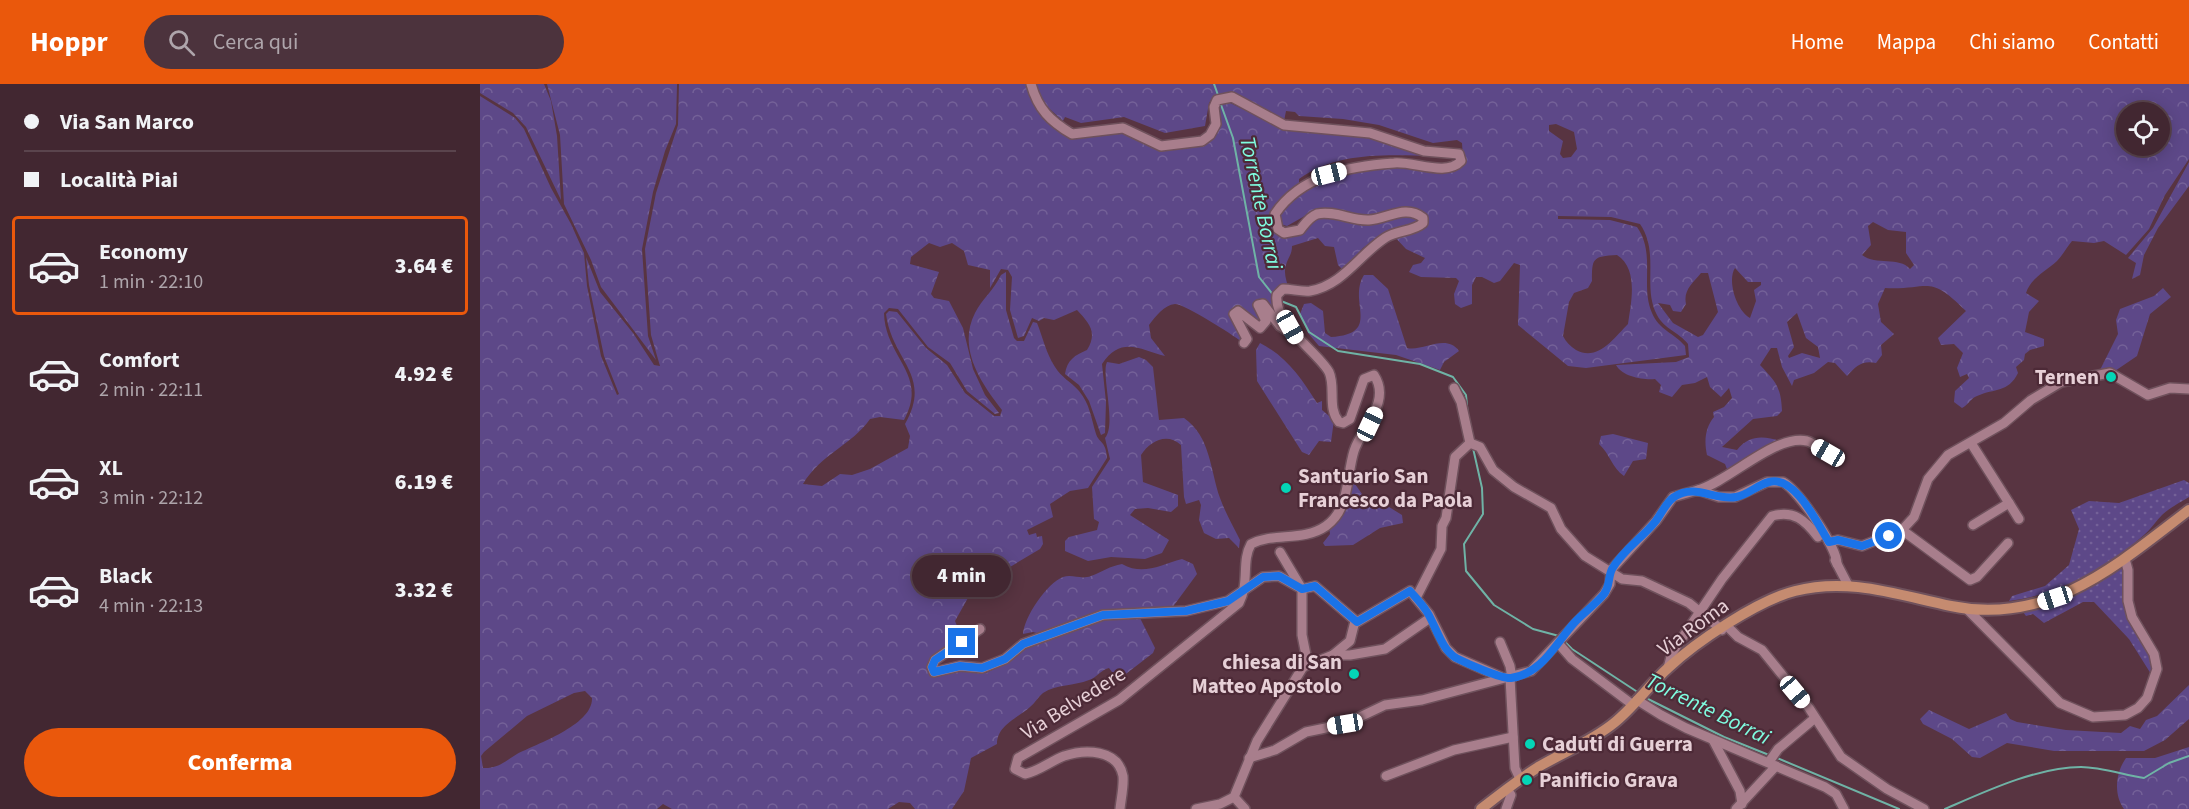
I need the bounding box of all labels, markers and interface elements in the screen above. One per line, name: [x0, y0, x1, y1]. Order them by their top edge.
search box: [144, 15, 564, 69]
text: Hoppr: [30, 22, 108, 62]
icon: search: [165, 26, 198, 59]
text: Cerca qui: [213, 26, 298, 58]
text: Home: [1791, 27, 1844, 57]
text: Mappa: [1877, 27, 1936, 57]
text: Chi siamo: [1969, 27, 2055, 57]
text: Contatti: [2088, 27, 2159, 57]
map controls: [2116, 102, 2170, 156]
button: locate: [2116, 102, 2170, 156]
text: Via San Marco: [60, 106, 194, 138]
water label: Torrente Borrai: [1231, 133, 1291, 273]
car: [1309, 161, 1349, 187]
text: Località Piai: [60, 164, 178, 196]
text: Economy: [99, 236, 188, 268]
icon: car: [27, 239, 81, 293]
text: 3.64 €: [395, 250, 453, 282]
text: 1 min · 22:10: [99, 268, 203, 296]
car: [1273, 307, 1307, 347]
text: Comfort: [99, 344, 180, 376]
icon: car: [27, 347, 81, 401]
text: 4.92 €: [395, 358, 453, 390]
place label: Ternen: [2035, 362, 2099, 392]
marker: Ternen: [2104, 370, 2118, 384]
text: 2 min · 22:11: [99, 376, 203, 404]
car: [1354, 404, 1386, 444]
car: [1808, 436, 1848, 470]
text: XL: [99, 452, 123, 484]
icon: car: [27, 455, 81, 509]
place label: Santuario San Francesco da Paola: [1298, 461, 1473, 515]
text: 6.19 €: [395, 466, 453, 498]
marker: Santuario San Francesco da Paola: [1279, 481, 1293, 495]
text: 3 min · 22:12: [99, 484, 203, 512]
route start: [1875, 522, 1902, 549]
callout: 4 min: [912, 555, 1012, 597]
text: Black: [99, 560, 153, 592]
text: 4 min: [937, 562, 986, 590]
icon: car: [27, 563, 81, 617]
text: 3.32 €: [395, 574, 453, 606]
car: [2035, 584, 2075, 612]
street label: Via Roma: [1651, 591, 1735, 663]
text: 4 min · 22:13: [99, 592, 203, 620]
route end: [948, 628, 975, 655]
place label: chiesa di San Matteo Apostolo: [1192, 647, 1342, 701]
street label: Via Belvedere: [1015, 659, 1131, 747]
water label: Torrente Borrai: [1640, 665, 1777, 753]
marker: chiesa di San Matteo Apostolo: [1347, 667, 1361, 681]
car: [1777, 672, 1813, 712]
car: [1326, 712, 1364, 736]
button: Conferma: [24, 728, 456, 797]
place label: Caduti di Guerra: [1542, 729, 1693, 759]
marker: Caduti di Guerra: [1523, 737, 1537, 751]
place label: Panificio Grava: [1539, 765, 1678, 795]
marker: Panificio Grava: [1520, 773, 1534, 787]

